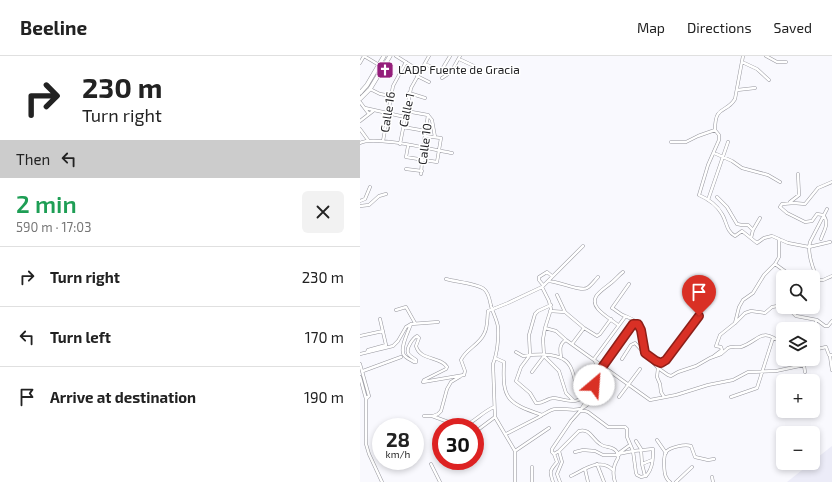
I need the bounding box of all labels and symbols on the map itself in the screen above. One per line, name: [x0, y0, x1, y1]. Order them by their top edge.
church icon: LADP Fuente de Gracia: [375, 60, 395, 80]
place label: LADP Fuente de Gracia: [398, 62, 520, 76]
street label: Calle 16: [377, 90, 397, 133]
street label: Calle 1: [396, 91, 416, 128]
street label: Calle 10: [415, 122, 433, 165]
pin: [682, 275, 716, 316]
position arrow: [573, 364, 615, 406]
speed limit sign: 30: [432, 418, 484, 470]

